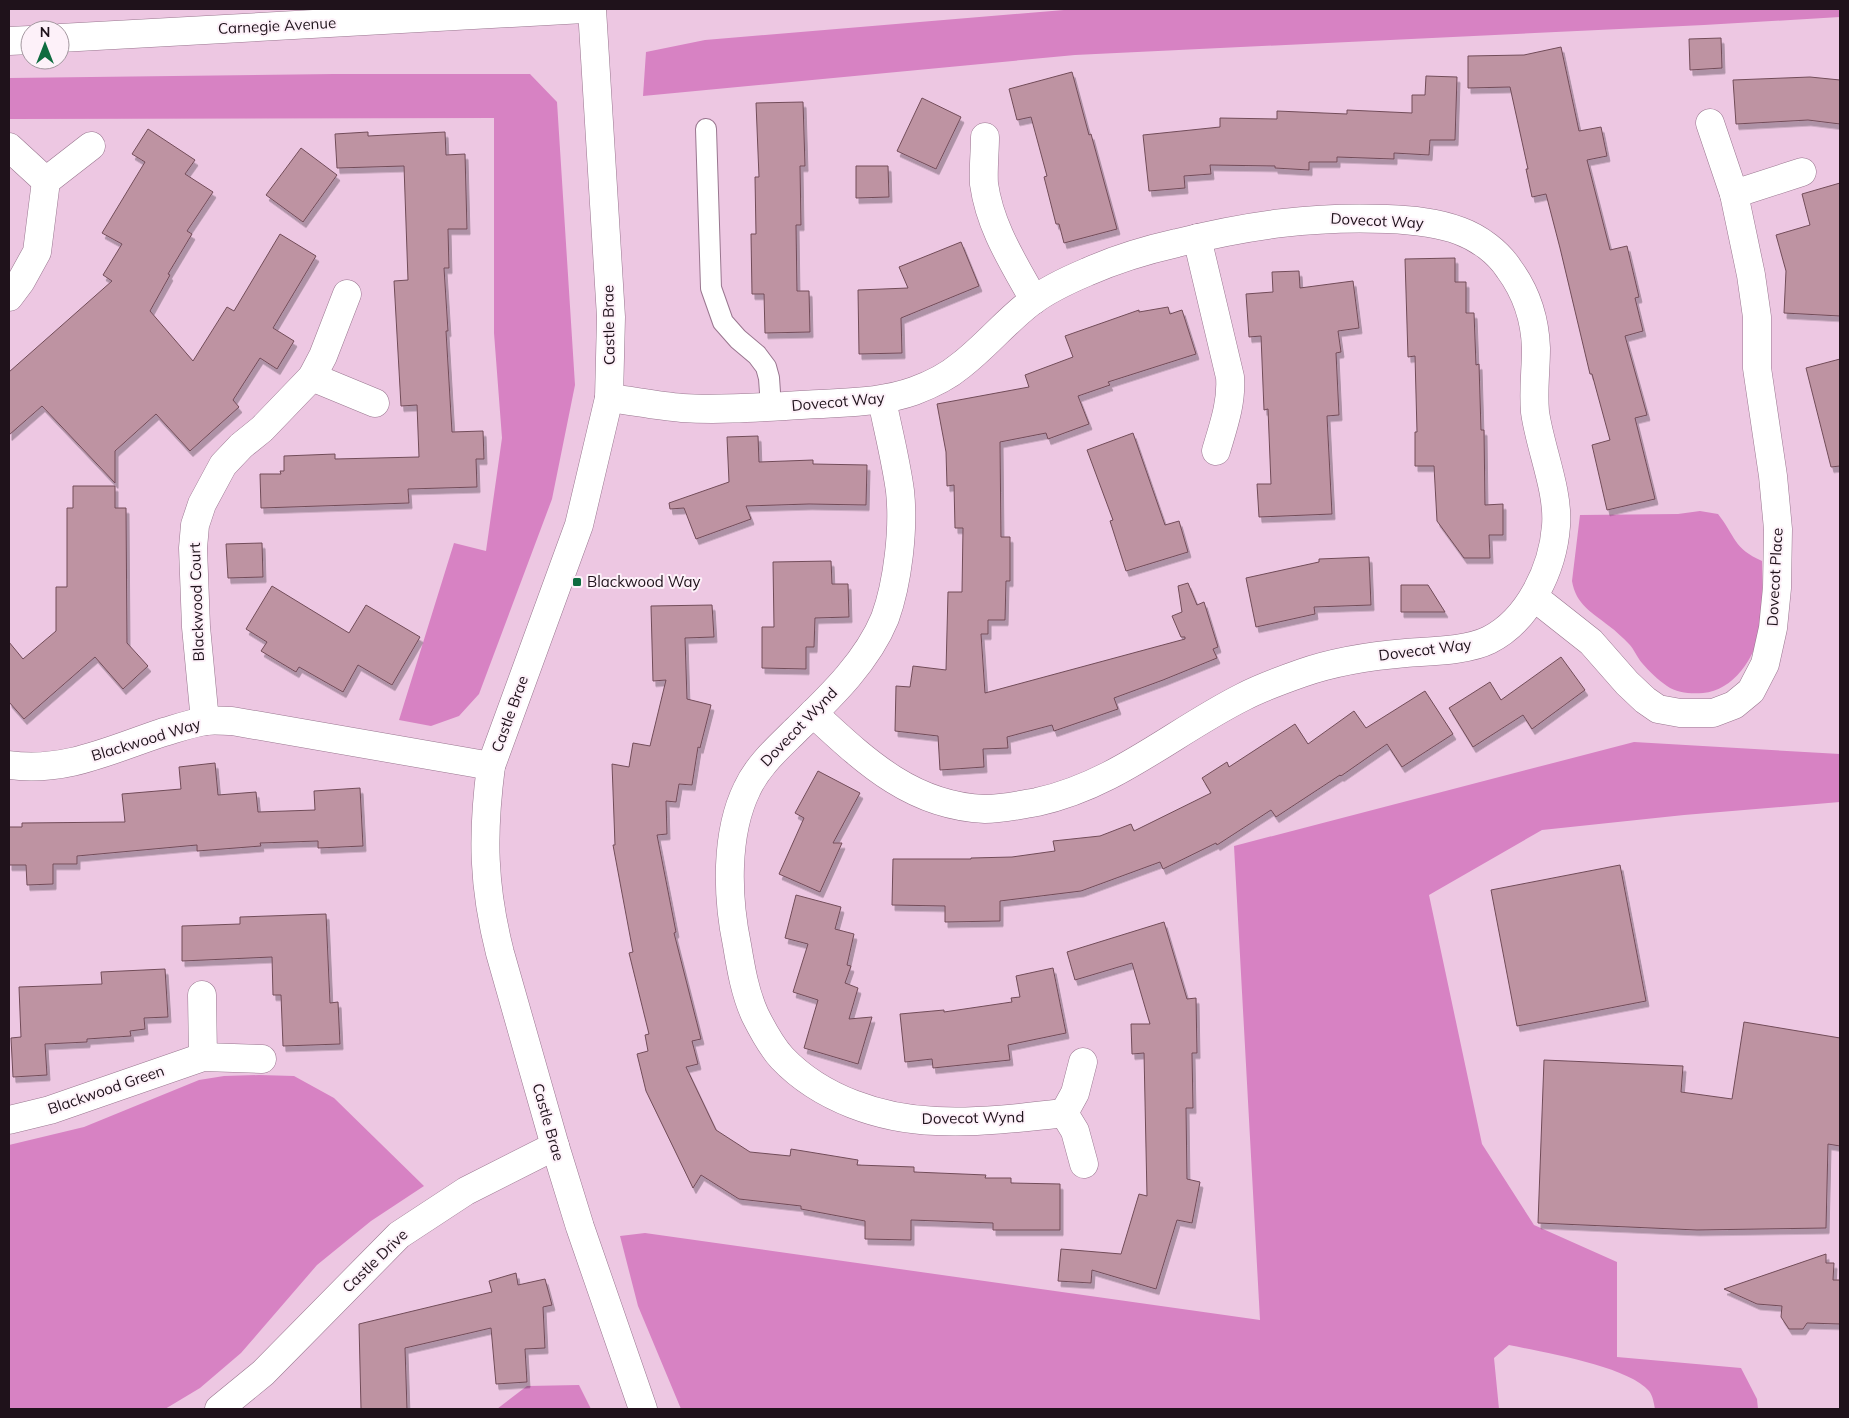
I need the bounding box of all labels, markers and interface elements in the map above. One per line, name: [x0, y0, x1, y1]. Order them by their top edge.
street label: Carnegie Avenue: [217, 13, 337, 38]
north arrow: [20, 20, 70, 70]
text: N: [40, 23, 50, 41]
street label: Dovecot Way: [1330, 209, 1424, 232]
street label: Castle Brae: [598, 285, 619, 365]
street label: Dovecot Way: [791, 388, 885, 415]
street label: Dovecot Place: [1762, 527, 1787, 627]
street label: Blackwood Court: [185, 542, 208, 662]
place label: Blackwood Way: [587, 572, 700, 591]
marker: Blackwood Way: [571, 576, 583, 588]
street label: Dovecot Way: [1377, 634, 1472, 665]
street label: Castle Brae: [487, 673, 532, 755]
street label: Dovecot Wynd: [756, 683, 841, 770]
street label: Blackwood Way: [89, 714, 203, 765]
street label: Blackwood Green: [45, 1061, 167, 1118]
street label: Castle Brae: [528, 1081, 569, 1163]
street label: Dovecot Wynd: [922, 1107, 1024, 1128]
street label: Castle Drive: [338, 1225, 411, 1296]

